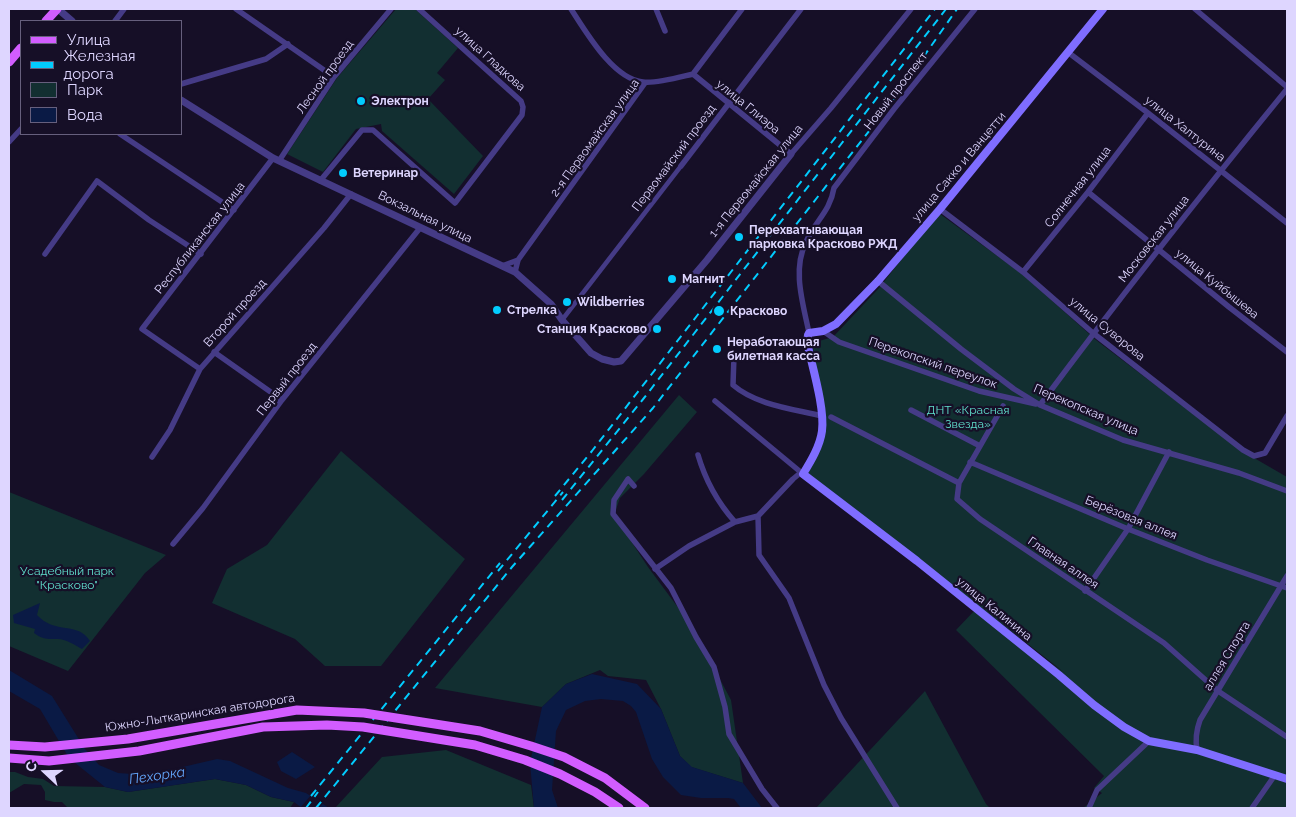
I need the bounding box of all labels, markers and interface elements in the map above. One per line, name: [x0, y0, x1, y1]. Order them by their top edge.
legend: [20, 20, 182, 135]
street label: улица Гладкова: [452, 24, 528, 94]
text: Улица: [67, 31, 111, 49]
street label: Лесной проезд: [293, 37, 357, 117]
text: Железная дорога: [64, 47, 136, 83]
street label: Новый проспект: [861, 49, 931, 133]
street label: 2-я Первомайская улица: [547, 76, 643, 200]
street label: улица Глиэра: [713, 77, 783, 137]
text: Парк: [67, 81, 103, 99]
street label: улица Халтурина: [1142, 93, 1228, 165]
place label: Электрон: [371, 94, 429, 108]
marker: Электрон: [355, 95, 367, 107]
street label: Первомайский проезд: [629, 102, 719, 214]
text: Вода: [67, 106, 103, 124]
street label: улица Сакко и Ванцетти: [909, 109, 1009, 225]
street label: 1-я Первомайская улица: [706, 122, 806, 240]
street label: Солнечная улица: [1042, 143, 1114, 231]
place label: Ветеринар: [353, 166, 418, 180]
marker: Ветеринар: [337, 167, 349, 179]
street label: Республиканская улица: [152, 179, 248, 297]
street label: Вокзальная улица: [376, 188, 474, 246]
street label: Московская улица: [1116, 193, 1192, 285]
place label: Перехватывающая парковка Красково РЖД: [749, 223, 897, 251]
marker: Перехватывающая парковка Красково РЖД: [733, 231, 745, 243]
street label: улица Куйбышева: [1173, 246, 1261, 322]
place label: Магнит: [682, 272, 725, 286]
marker: Магнит: [666, 273, 678, 285]
street label: Второй проезд: [201, 276, 269, 350]
street label: улица Суворова: [1066, 294, 1148, 364]
place label: Wildberries: [577, 295, 644, 309]
marker: Wildberries: [561, 296, 573, 308]
place label: Стрелка: [507, 303, 557, 317]
marker: Стрелка: [491, 304, 503, 316]
marker: Красково: [712, 304, 726, 318]
place label: Красково: [730, 304, 787, 318]
place label: Станция Красково: [537, 322, 647, 336]
marker: Станция Красково: [651, 323, 663, 335]
street label: Перекопский переулок: [867, 334, 999, 392]
place label: Неработающая билетная касса: [727, 335, 820, 363]
street label: Первый проезд: [254, 340, 320, 418]
marker: Неработающая билетная касса: [711, 343, 723, 355]
street label: Перекопская улица: [1031, 381, 1141, 439]
park label: ДНТ «Красная Звезда»: [927, 403, 1009, 431]
street label: Берёзовая аллея: [1083, 493, 1179, 543]
street label: Главная аллея: [1025, 534, 1101, 592]
park label: Усадебный парк "Красково": [20, 564, 114, 592]
street label: улица Калинина: [953, 574, 1035, 644]
street label: аллея Спорта: [1201, 619, 1253, 693]
street label: Южно-Лыткаринская автодорога: [104, 691, 296, 735]
north arrow: [20, 747, 70, 797]
text: С: [22, 759, 40, 774]
water label: Пехорка: [128, 764, 186, 788]

